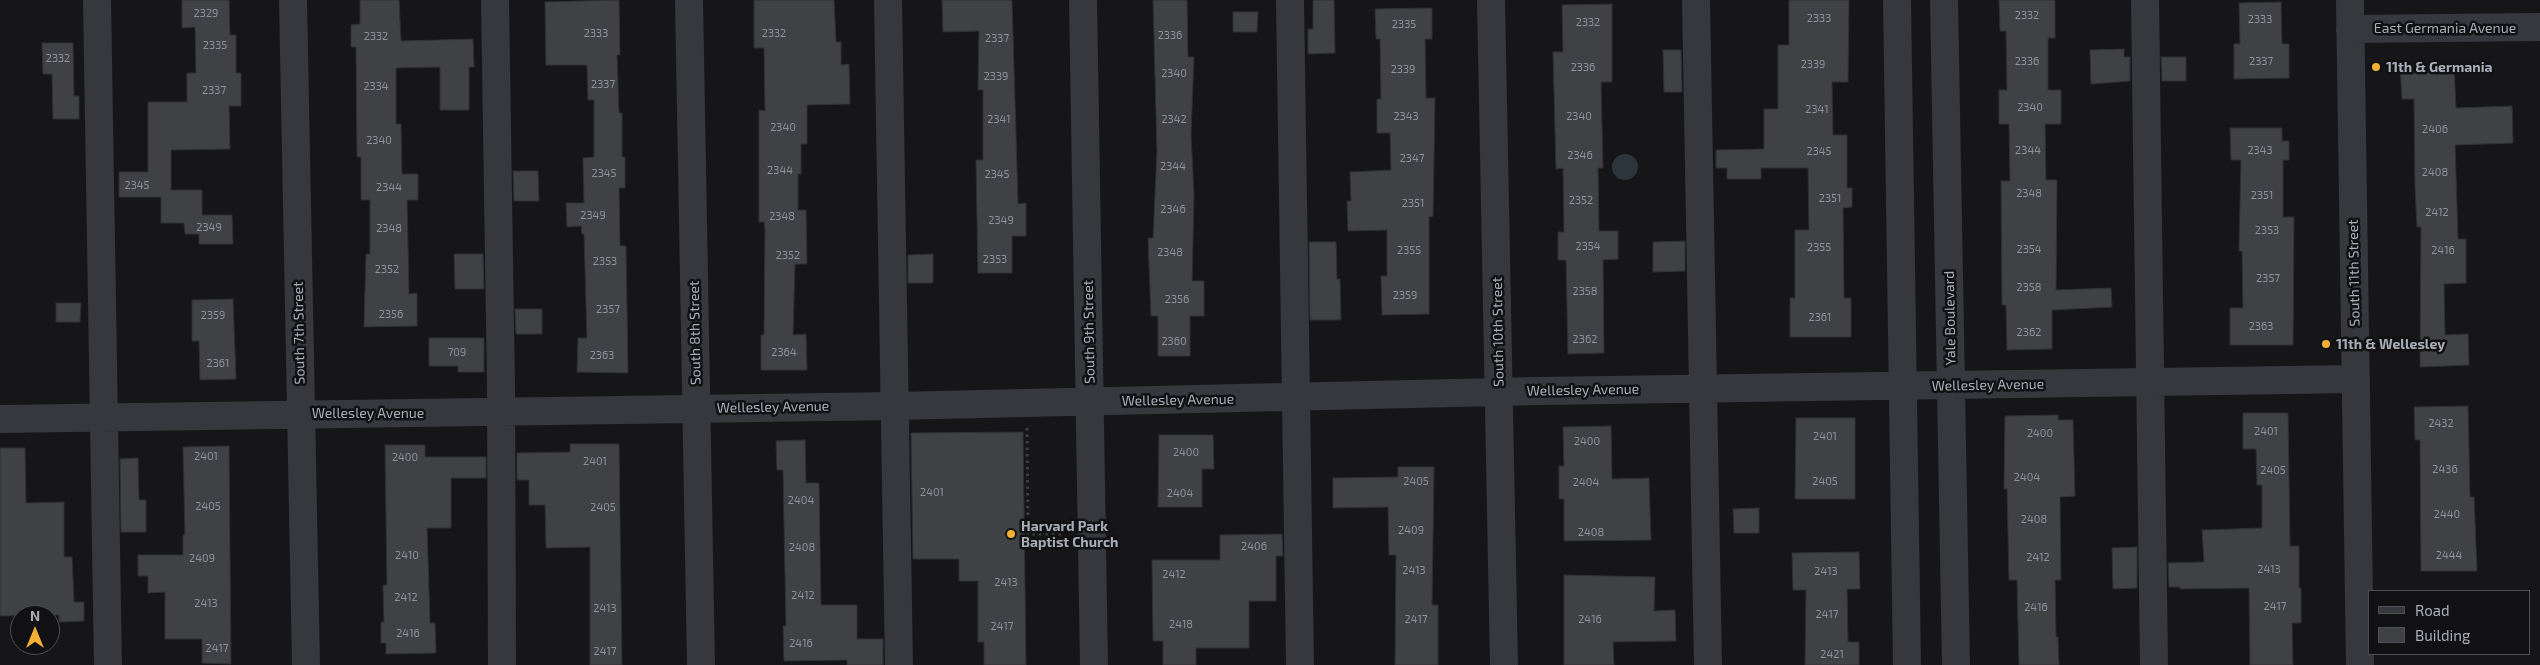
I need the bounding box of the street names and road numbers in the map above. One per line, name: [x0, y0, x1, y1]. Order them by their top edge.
street label: East Germania Avenue: [2374, 20, 2516, 36]
street label: South 11th Street: [2345, 219, 2363, 327]
street label: Yale Boulevard: [1941, 271, 1959, 365]
street label: South 10th Street: [1489, 277, 1507, 387]
street label: South 9th Street: [1080, 280, 1098, 384]
street label: South 7th Street: [290, 281, 308, 385]
street label: South 8th Street: [686, 281, 704, 385]
street label: Wellesley Avenue: [1932, 376, 2044, 394]
street label: Wellesley Avenue: [1527, 381, 1639, 399]
street label: Wellesley Avenue: [1122, 391, 1234, 409]
street label: Wellesley Avenue: [717, 398, 829, 416]
street label: Wellesley Avenue: [312, 405, 424, 421]

